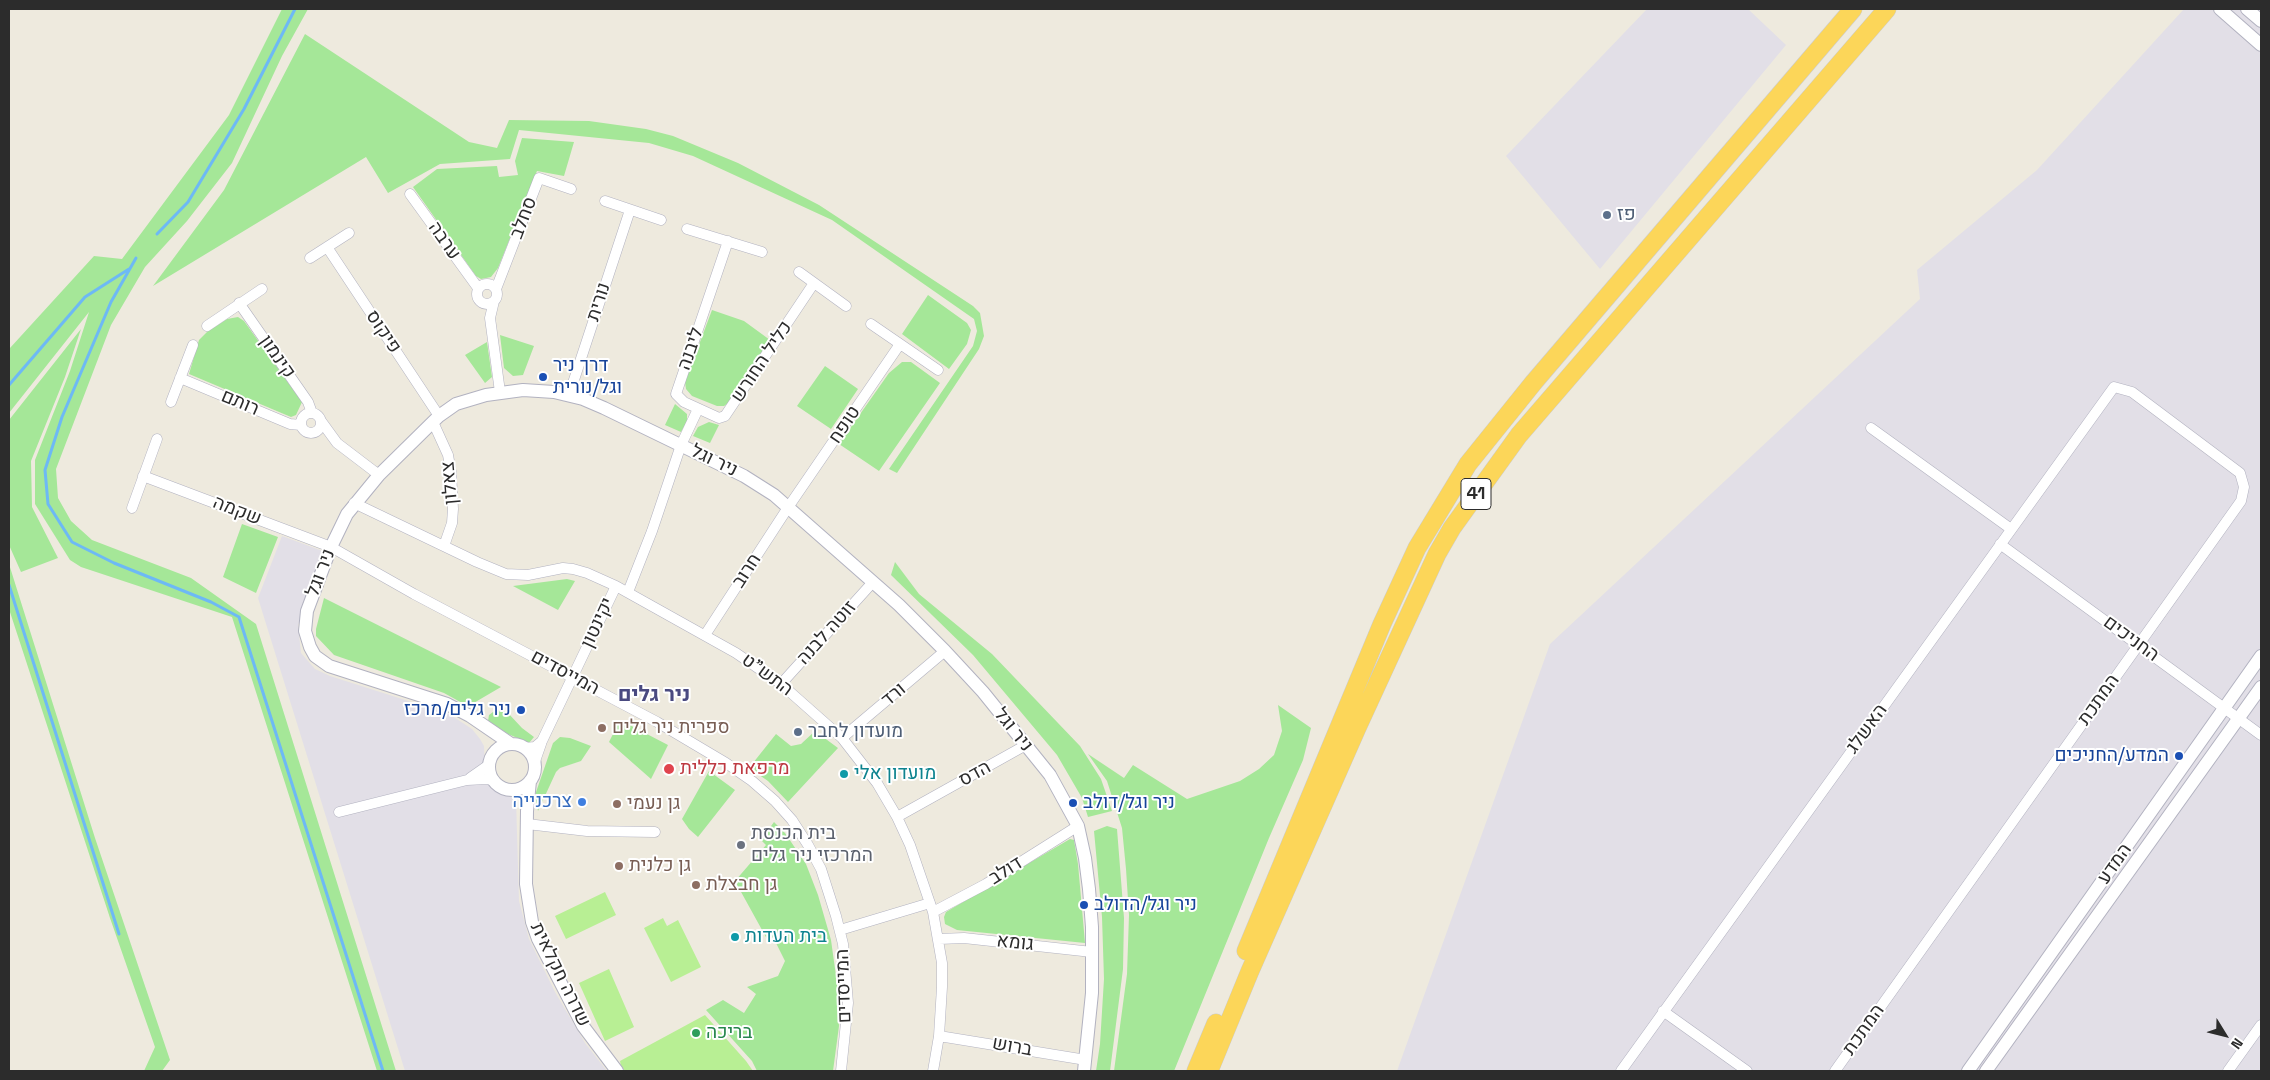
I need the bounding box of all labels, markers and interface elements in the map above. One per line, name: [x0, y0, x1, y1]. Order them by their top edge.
street label: סחלב: [506, 194, 542, 242]
place label: פז: [1617, 204, 1636, 226]
marker: פז: [1601, 209, 1613, 221]
street label: ערבה: [423, 217, 465, 265]
street label: נורית: [582, 280, 616, 324]
street label: פיקוס: [360, 306, 406, 358]
street label: כליל החורש: [727, 317, 797, 407]
street label: ליבנה: [673, 325, 709, 373]
street label: קינמון: [254, 331, 300, 383]
place label: דרך ניר וגל/נורית: [553, 355, 622, 399]
marker: דרך ניר וגל/נורית: [537, 371, 549, 383]
street label: רותם: [218, 385, 262, 421]
street label: טופח: [824, 402, 866, 448]
street label: ניר וגל: [687, 440, 741, 482]
street label: צאלון: [437, 460, 463, 506]
road number: 41: [1461, 478, 1491, 509]
street label: שקמה: [210, 491, 264, 531]
street label: ניר וגל: [301, 546, 341, 600]
street label: חרוב: [728, 549, 766, 593]
street label: יקינטון: [576, 594, 620, 652]
street label: זוטה לבנה: [792, 596, 862, 670]
street label: החניכים: [2099, 611, 2163, 667]
street label: המייסדים: [527, 645, 603, 701]
street label: התש"ט: [737, 649, 797, 701]
street label: המתכת: [2073, 670, 2125, 730]
street label: ורד: [877, 678, 911, 712]
district label: ניר גלים: [618, 682, 690, 708]
place label: ניר גלים/מרכז: [404, 699, 511, 721]
street label: האשלג: [1841, 700, 1893, 758]
marker: ניר גלים/מרכז: [515, 704, 527, 716]
street label: ניר וגל: [989, 704, 1037, 756]
place label: ספרית ניר גלים: [612, 717, 730, 739]
place label: מועדון לחבר: [808, 721, 903, 743]
marker: ספרית ניר גלים: [596, 722, 608, 734]
marker: מועדון לחבר: [792, 726, 804, 738]
place label: המדע/החניכים: [2055, 745, 2169, 767]
marker: המדע/החניכים: [2173, 750, 2185, 762]
street label: הדס: [955, 756, 995, 792]
place label: מרפאת כללית: [680, 758, 790, 780]
marker: מרפאת כללית: [662, 762, 676, 776]
place label: מועדון אלי: [854, 763, 936, 785]
marker: מועדון אלי: [838, 768, 850, 780]
place label: צרכנייה: [513, 791, 572, 813]
place label: ניר וגל/דולב: [1083, 792, 1175, 814]
place label: גן נעמי: [627, 793, 680, 815]
marker: צרכנייה: [576, 796, 588, 808]
marker: ניר וגל/דולב: [1067, 797, 1079, 809]
marker: גן נעמי: [611, 798, 623, 810]
place label: בית הכנסת המרכזי ניר גלים: [751, 823, 873, 867]
marker: בית הכנסת המרכזי ניר גלים: [735, 839, 747, 851]
street label: המדע: [2093, 839, 2137, 889]
street label: דולב: [985, 852, 1027, 890]
place label: גן כלנית: [629, 855, 691, 877]
marker: גן כלנית: [613, 860, 625, 872]
place label: גן חבצלת: [706, 874, 777, 896]
marker: גן חבצלת: [690, 879, 702, 891]
place label: ניר וגל/הדולב: [1094, 894, 1197, 916]
marker: ניר וגל/הדולב: [1078, 899, 1090, 911]
street label: שדרה חקלאית: [525, 919, 595, 1031]
place label: בית העדות: [745, 926, 827, 948]
street label: גומא: [995, 930, 1035, 956]
marker: בית העדות: [729, 931, 741, 943]
street label: המייסדים: [831, 948, 857, 1024]
street label: המתכת: [1838, 1000, 1890, 1060]
north arrow: [2200, 1010, 2250, 1060]
place label: בריכה: [706, 1022, 752, 1044]
marker: בריכה: [690, 1027, 702, 1039]
street label: ברוש: [990, 1032, 1034, 1062]
text: N: [2227, 1035, 2247, 1053]

